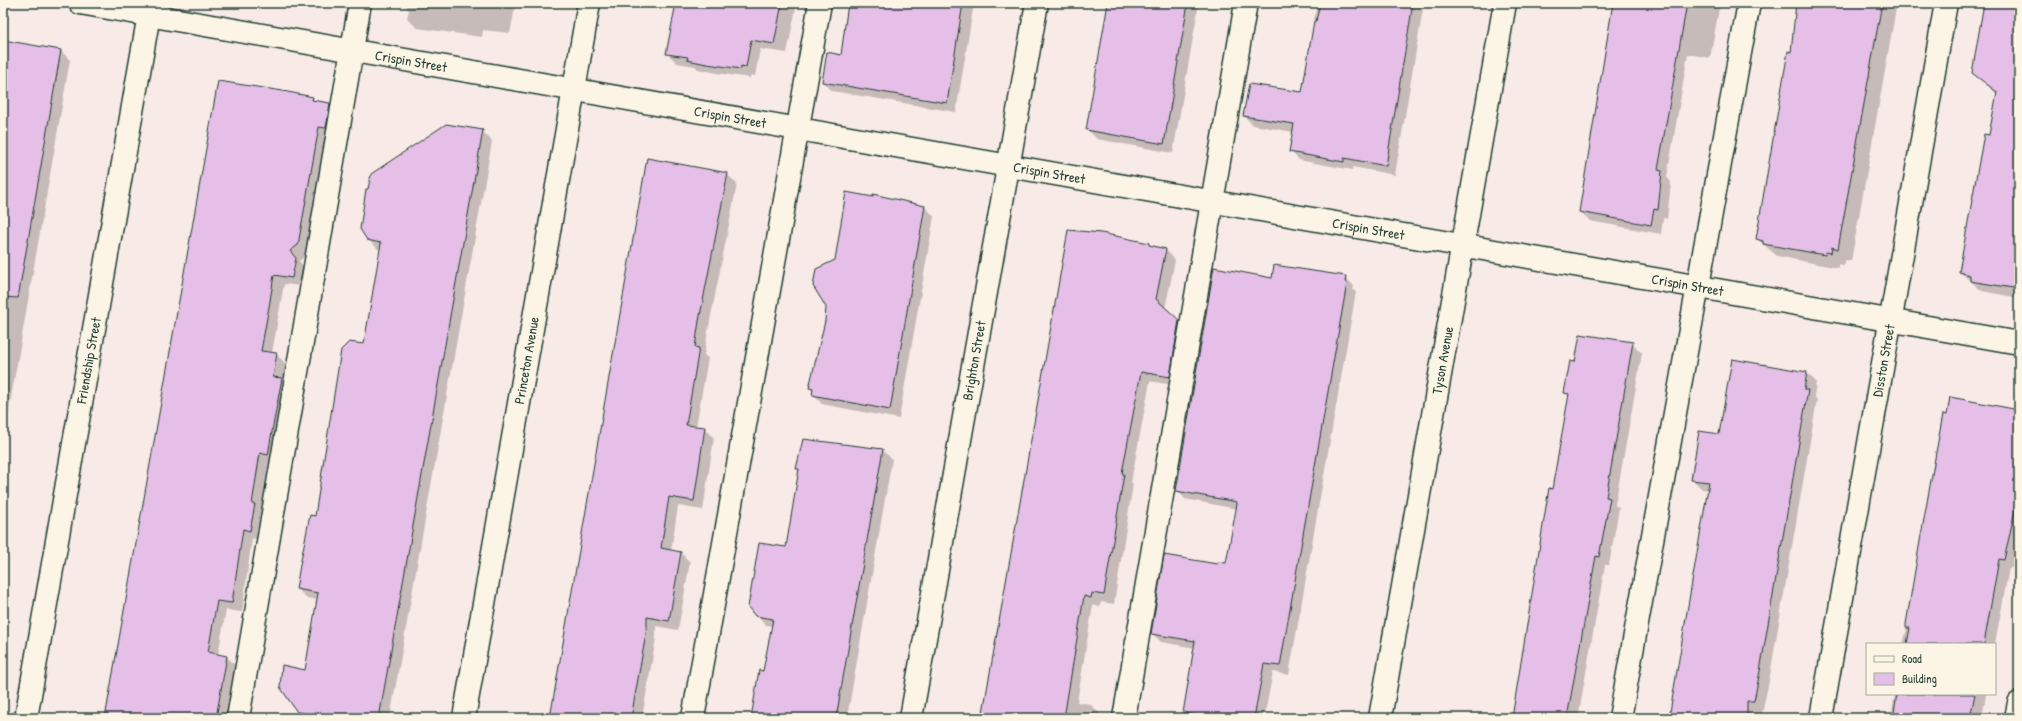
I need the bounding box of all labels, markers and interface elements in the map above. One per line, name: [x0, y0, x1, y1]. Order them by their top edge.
street label: Crispin Street: [373, 45, 449, 76]
street label: Crispin Street: [693, 101, 768, 132]
street label: Crispin Street: [1012, 157, 1087, 188]
street label: Crispin Street: [1331, 213, 1406, 244]
street label: Crispin Street: [1650, 269, 1725, 300]
street label: Friendship Street: [71, 315, 105, 406]
street label: Princeton Avenue: [509, 315, 543, 405]
street label: Brighton Street: [957, 319, 990, 402]
street label: Disston Street: [1867, 322, 1899, 398]
street label: Tyson Avenue: [1427, 324, 1457, 396]
legend: [1866, 643, 1996, 695]
text: Road: [1902, 650, 1922, 667]
text: Building: [1902, 670, 1937, 687]

